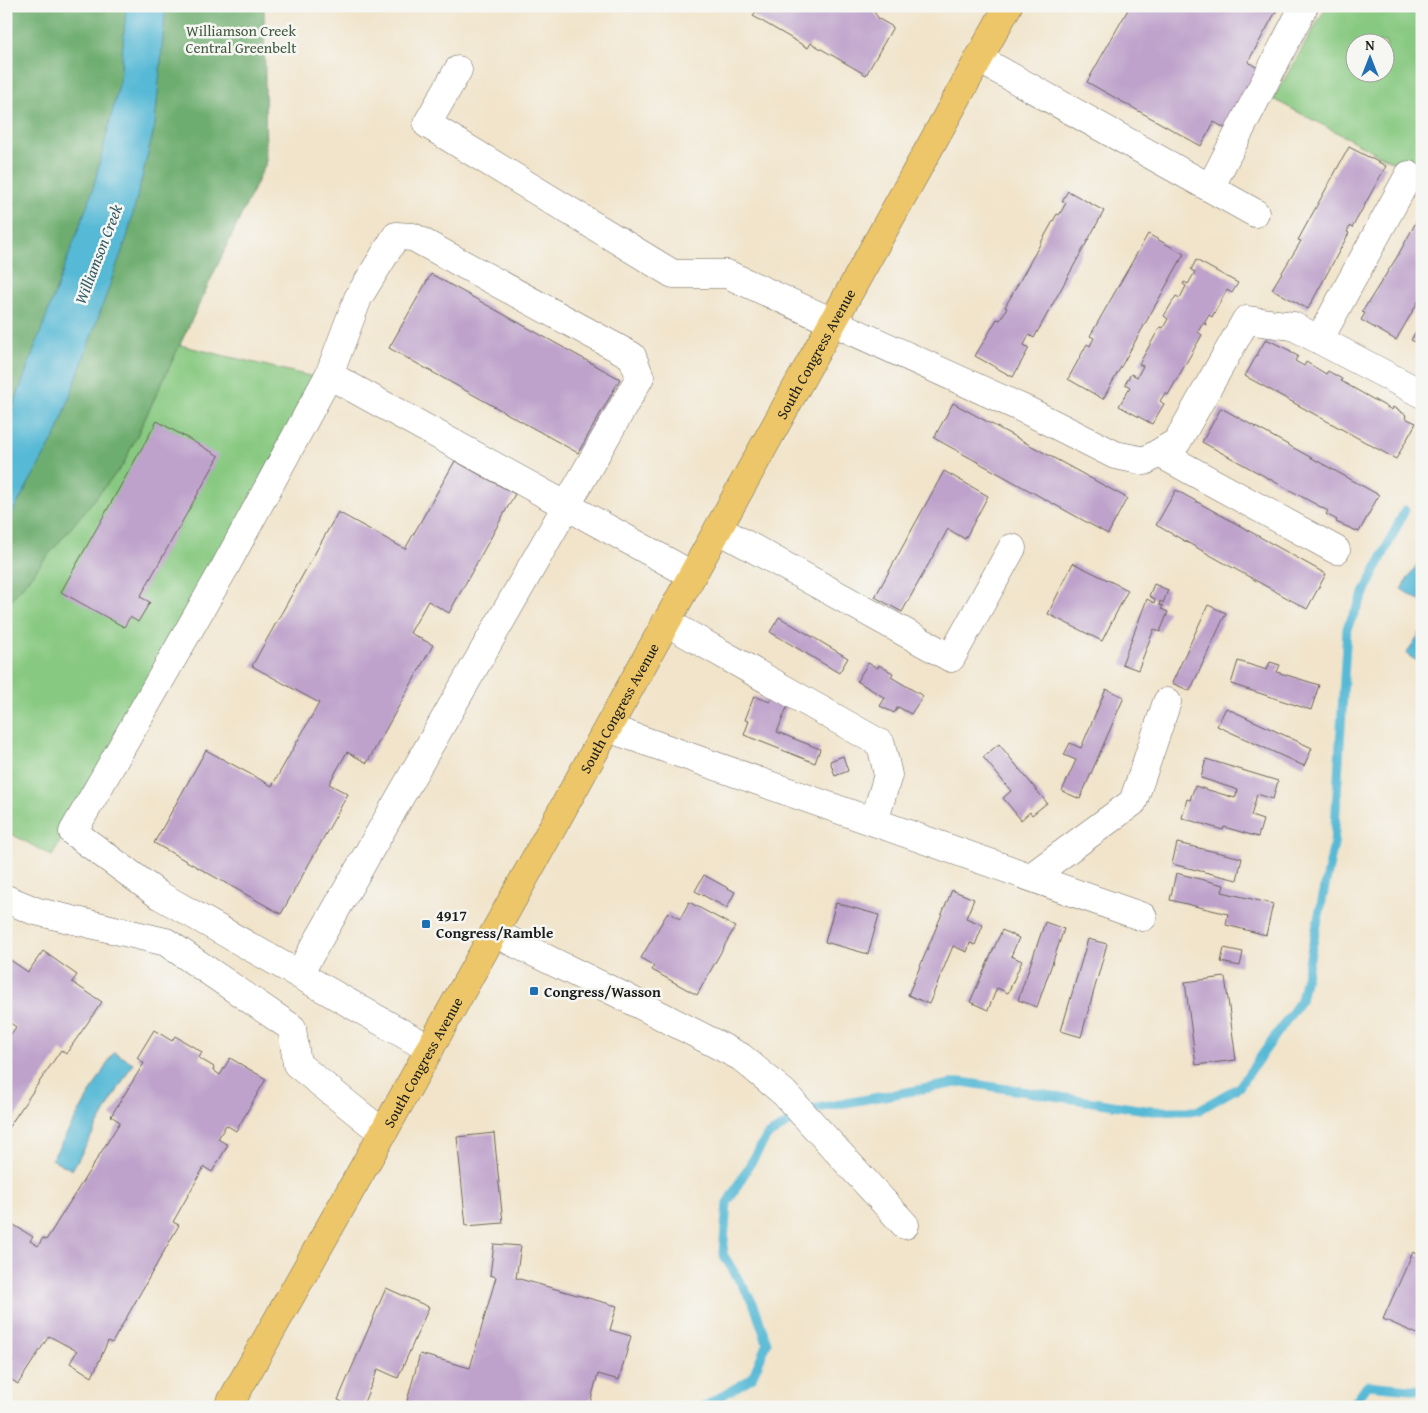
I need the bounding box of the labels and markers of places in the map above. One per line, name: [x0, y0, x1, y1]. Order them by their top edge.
place label: 4917 Congress/Ramble: [436, 905, 553, 943]
marker: 4917 Congress/Ramble: [420, 918, 432, 930]
place label: Congress/Wasson: [544, 981, 661, 1002]
marker: Congress/Wasson: [528, 985, 540, 997]

